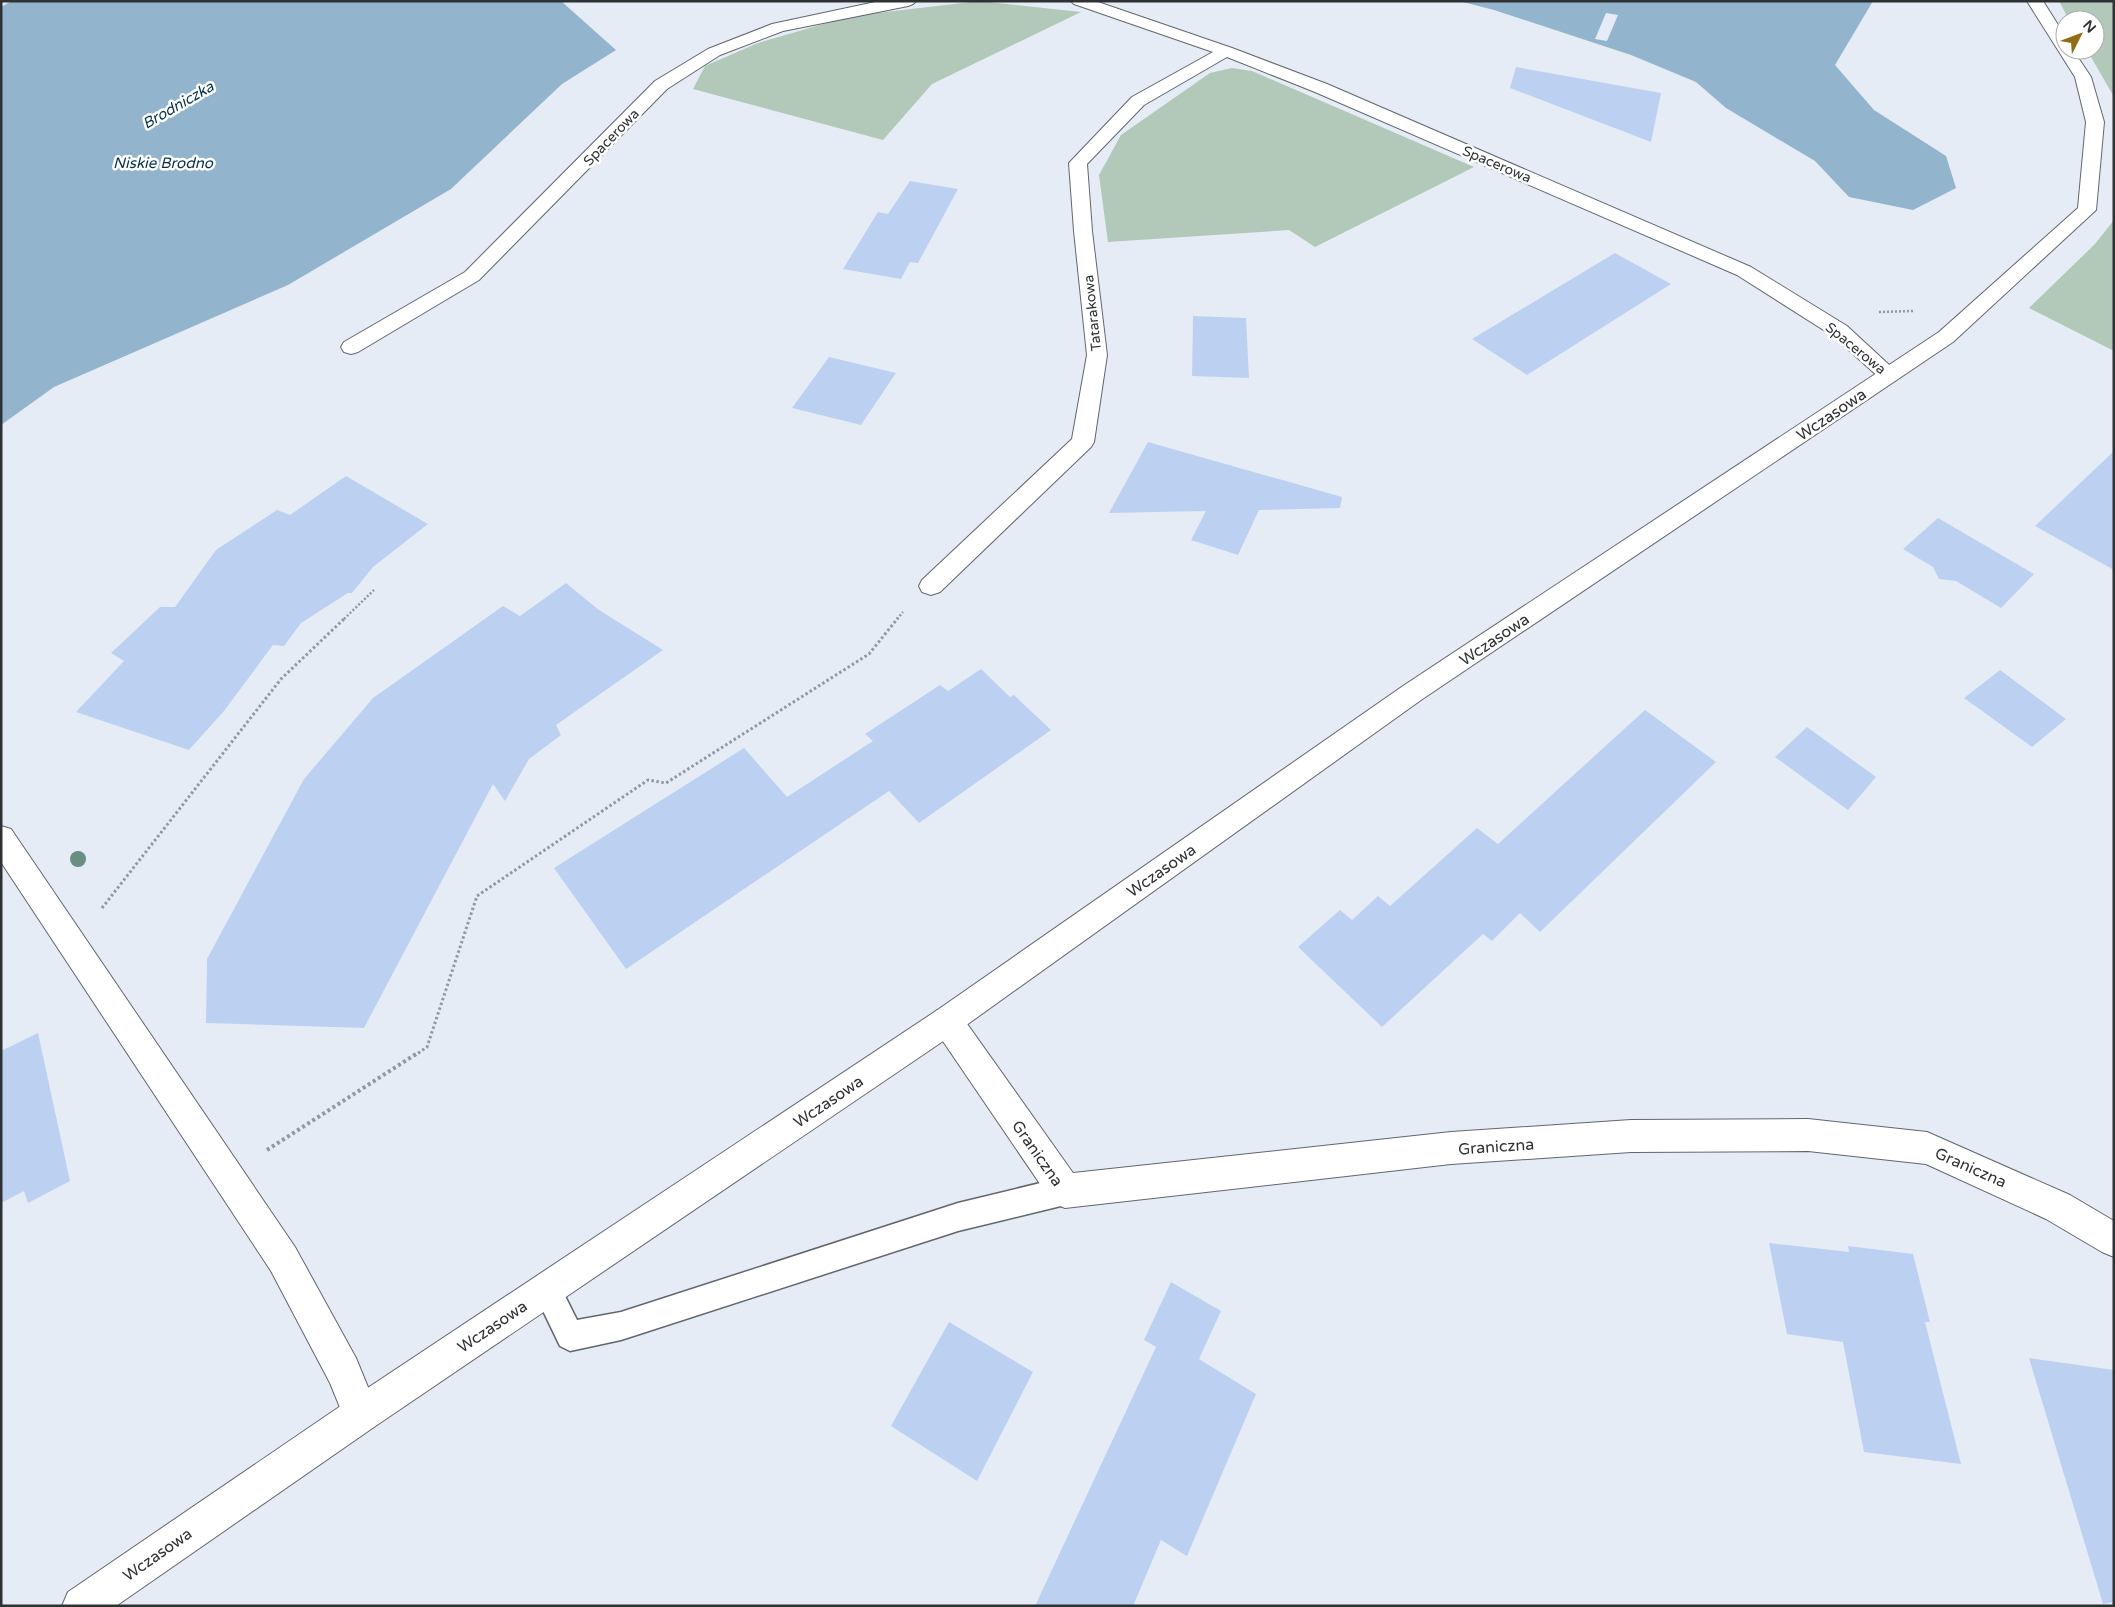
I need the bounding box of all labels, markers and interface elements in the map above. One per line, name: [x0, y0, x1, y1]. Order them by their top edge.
north arrow: [2055, 10, 2105, 60]
text: N: [2079, 17, 2099, 37]
water label: Brodniczka: [139, 77, 217, 133]
street label: Spacerowa: [580, 105, 643, 170]
street label: Spacerowa: [1460, 142, 1534, 187]
water label: Niskie Brodno: [113, 154, 214, 172]
street label: Tatarakowa: [1080, 274, 1105, 352]
street label: Spacerowa: [1822, 319, 1889, 378]
street label: Wczasowa: [1793, 384, 1870, 445]
street label: Wczasowa: [1456, 609, 1533, 670]
street label: Wczasowa: [1123, 840, 1200, 902]
street label: Wczasowa: [790, 1071, 867, 1132]
street label: Graniczna: [1007, 1117, 1067, 1191]
street label: Graniczna: [1457, 1134, 1535, 1160]
street label: Graniczna: [1932, 1143, 2009, 1193]
street label: Wczasowa: [454, 1296, 531, 1357]
street label: Wczasowa: [119, 1524, 196, 1586]

